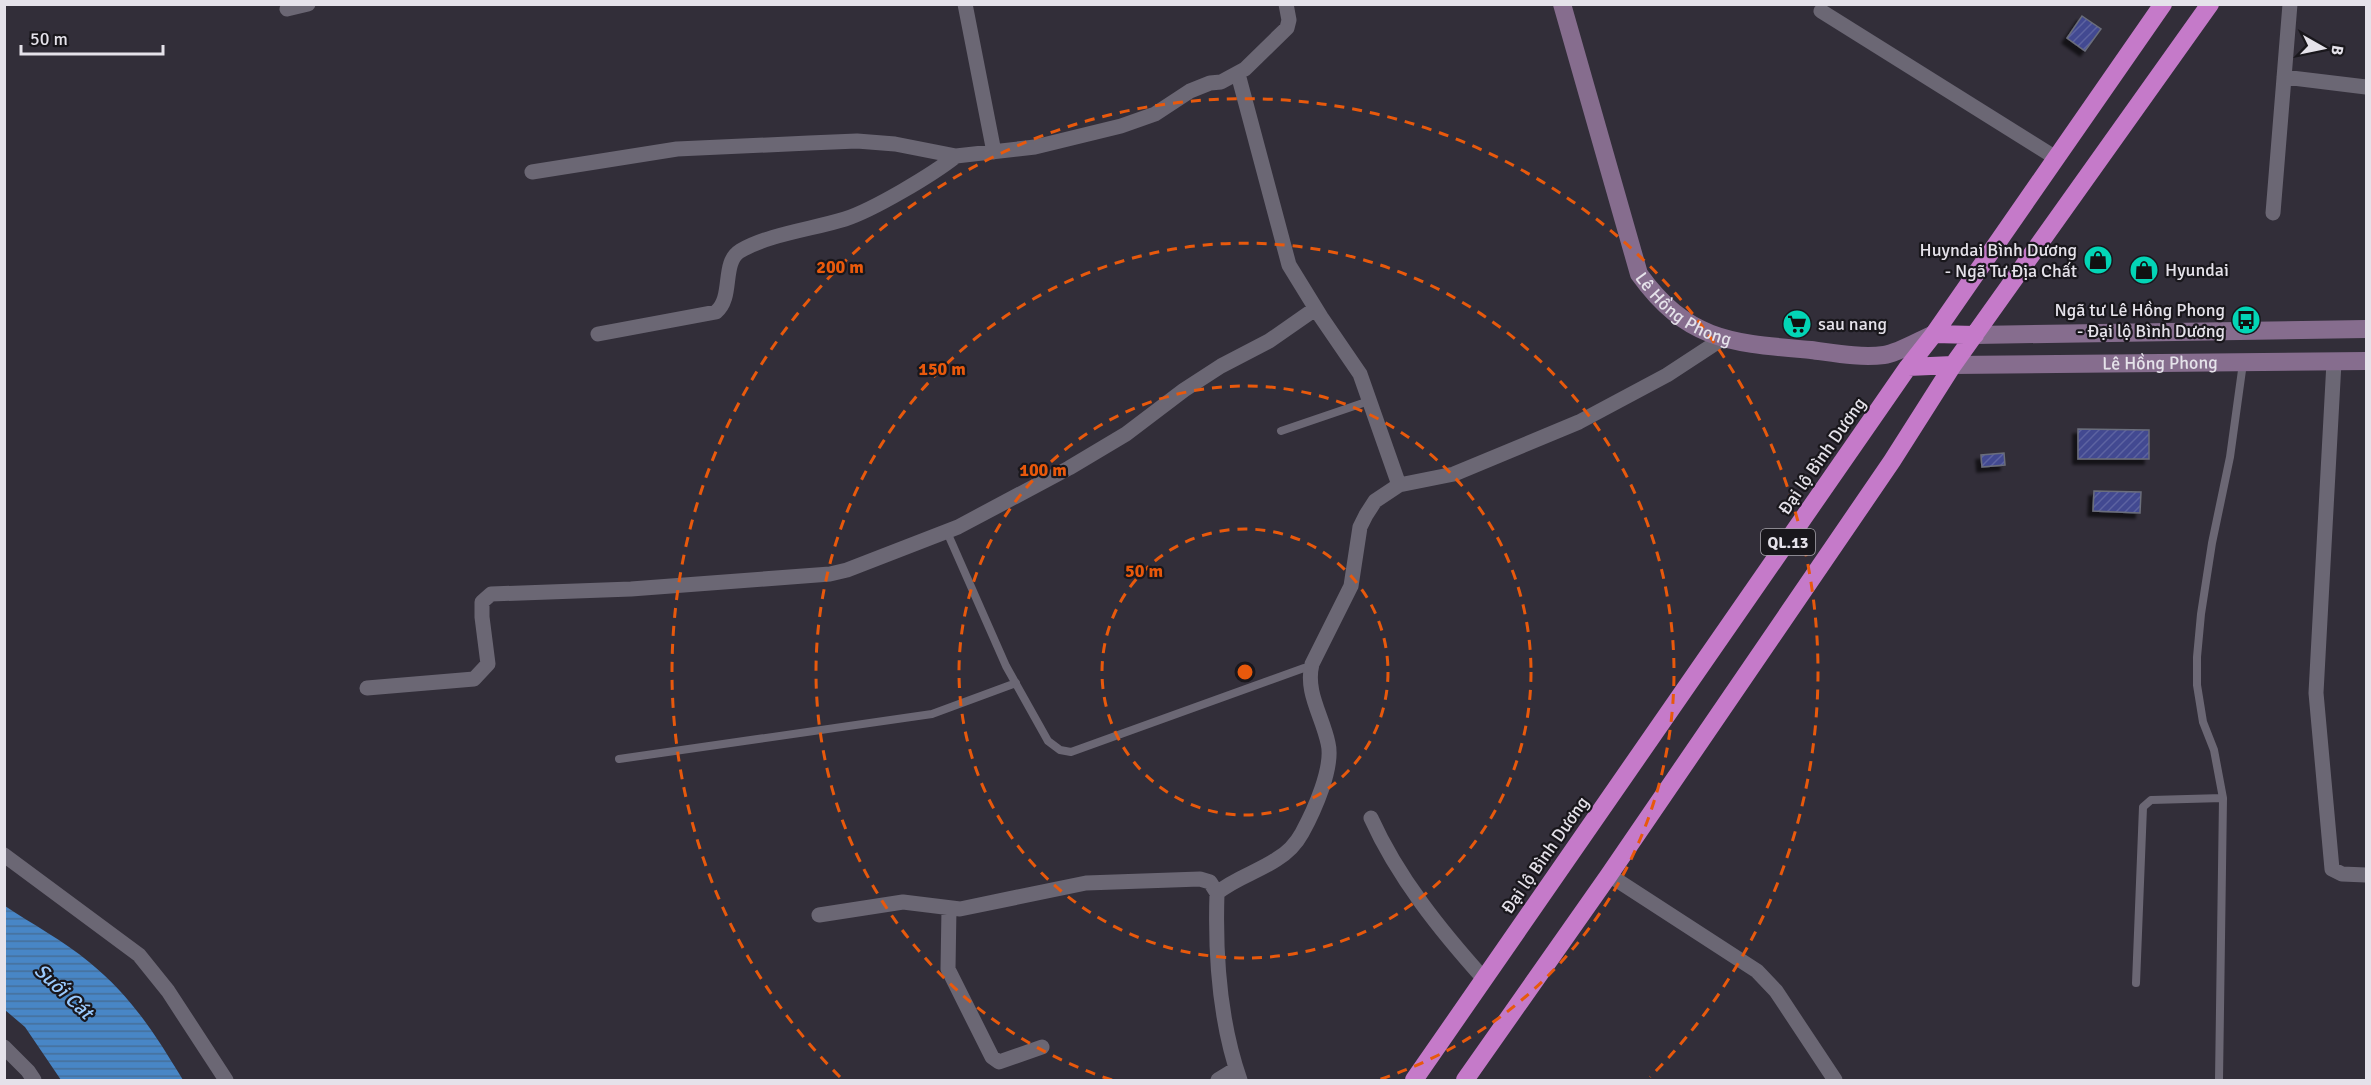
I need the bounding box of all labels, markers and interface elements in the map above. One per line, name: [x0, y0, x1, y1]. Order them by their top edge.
scale bar: [21, 18, 164, 56]
north arrow: [2293, 18, 2353, 78]
text: 50 m: [30, 28, 68, 50]
text: B: [2326, 44, 2347, 57]
place label: Huyndai Bình Dương - Ngã Tư Địa Chất: [1920, 239, 2077, 282]
shop icon: Huyndai Bình Dương - Ngã Tư Địa Chất: [2082, 244, 2114, 276]
shop icon: Hyundai: [2128, 254, 2160, 286]
text: 200 m: [816, 256, 864, 278]
place label: Hyundai: [2165, 259, 2229, 281]
street label: Lê Hồng Phong: [1631, 268, 1734, 351]
place label: Ngã tư Lê Hồng Phong - Đại lộ Bình Dương: [2054, 299, 2225, 342]
bus stop icon: Ngã tư Lê Hồng Phong - Đại lộ Bình Dương: [2230, 304, 2262, 336]
supermarket icon: sau nang: [1781, 308, 1813, 340]
place label: sau nang: [1818, 313, 1887, 335]
street label: Lê Hồng Phong: [2102, 351, 2218, 375]
text: 150 m: [918, 358, 966, 380]
street label: Đại lộ Bình Dương: [1773, 393, 1871, 519]
text: 100 m: [1019, 459, 1067, 481]
road number: QL.13: [1761, 529, 1815, 555]
text: 50 m: [1125, 560, 1163, 582]
centre of rings: [1235, 662, 1255, 682]
street label: Đại lộ Bình Dương: [1496, 792, 1594, 918]
water label: Suối Cát: [29, 958, 100, 1026]

